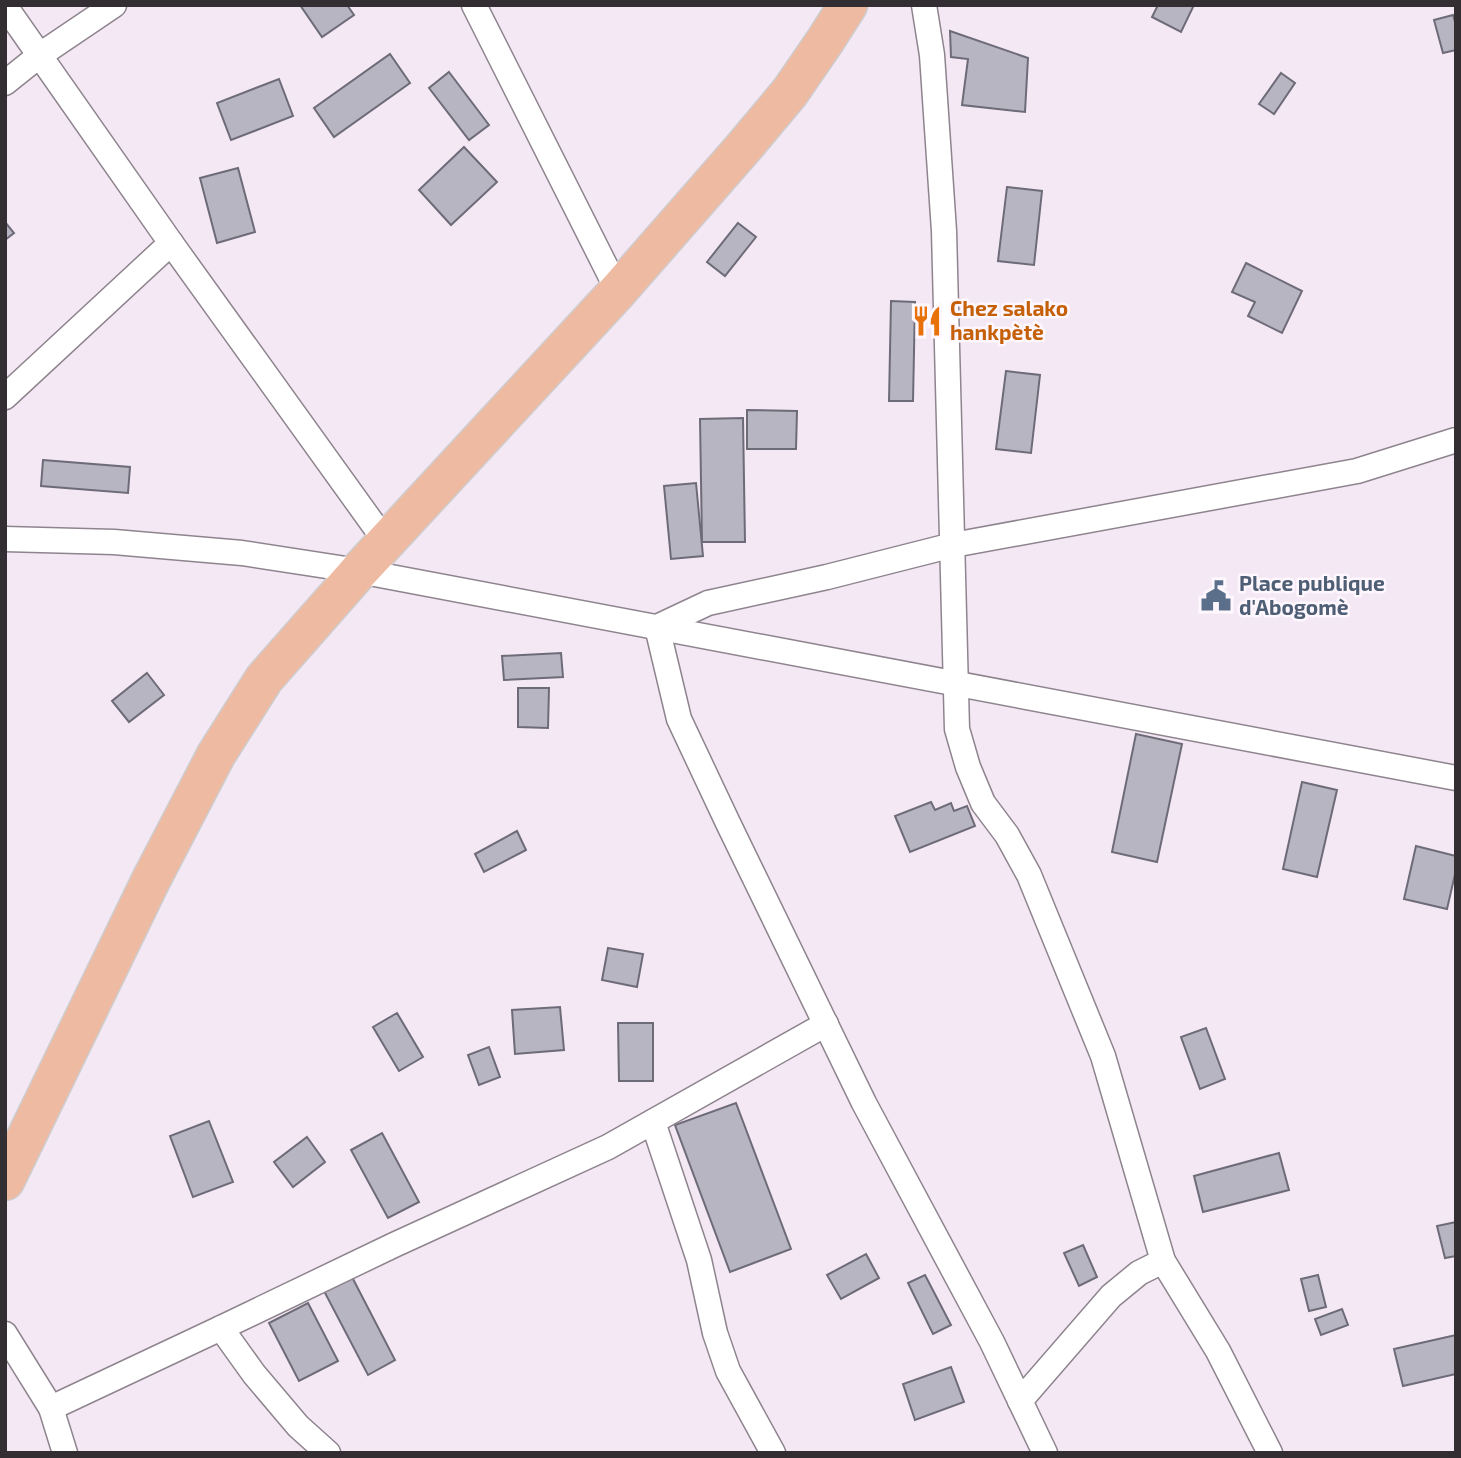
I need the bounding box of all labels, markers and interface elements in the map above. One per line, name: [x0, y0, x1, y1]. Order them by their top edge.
place label: Chez salako hankpètè: [950, 295, 1068, 344]
restaurant icon: Chez salako hankpètè: [910, 304, 944, 338]
place label: Place publique d'Abogomè: [1239, 570, 1385, 619]
public building icon: Place publique d'Abogomè: [1199, 579, 1233, 613]

